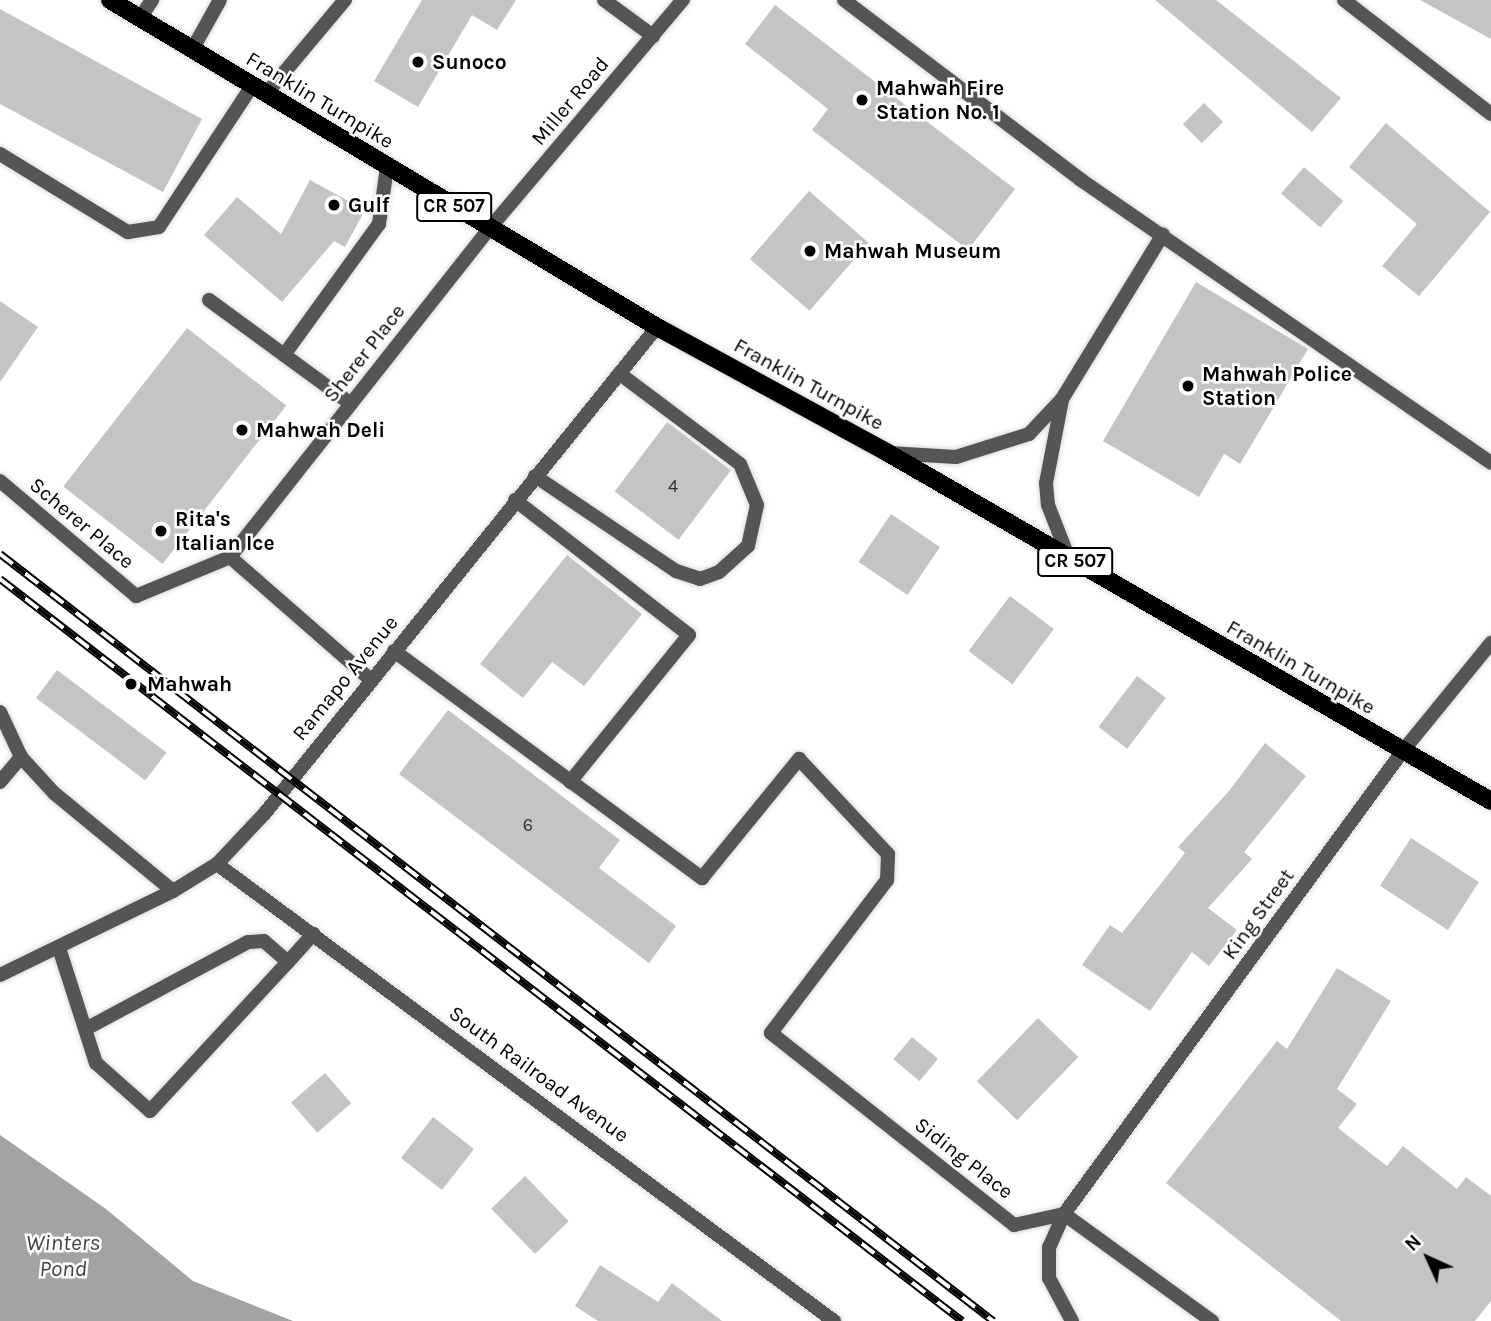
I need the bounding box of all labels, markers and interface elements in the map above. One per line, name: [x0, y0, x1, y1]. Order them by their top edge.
street label: Franklin Turnpike: [242, 46, 398, 154]
place label: Sunoco: [432, 49, 507, 75]
street label: Miller Road: [526, 52, 614, 150]
marker: Sunoco: [410, 54, 426, 70]
place label: Mahwah Fire Station No. 1: [876, 75, 1004, 125]
marker: Mahwah Fire Station No. 1: [854, 92, 870, 108]
place label: Gulf: [348, 192, 389, 218]
road number: CR 507: [416, 192, 492, 223]
marker: Gulf: [326, 197, 342, 213]
place label: Mahwah Museum: [824, 238, 1001, 264]
marker: Mahwah Museum: [802, 243, 818, 259]
street label: Sherer Place: [318, 299, 410, 407]
street label: Franklin Turnpike: [730, 332, 888, 436]
place label: Mahwah Police Station: [1202, 361, 1352, 411]
marker: Mahwah Police Station: [1180, 378, 1196, 394]
place label: Mahwah Deli: [256, 417, 385, 443]
marker: Mahwah Deli: [234, 422, 250, 438]
street label: Scherer Place: [25, 472, 139, 574]
house number: 4: [668, 475, 678, 497]
place label: Rita's Italian Ice: [175, 506, 275, 556]
marker: Rita's Italian Ice: [153, 523, 169, 539]
road number: CR 507: [1036, 547, 1114, 578]
street label: Ramapo Avenue: [287, 610, 403, 746]
street label: Franklin Turnpike: [1222, 614, 1380, 720]
place label: Mahwah: [147, 671, 232, 697]
marker: Mahwah: [121, 674, 141, 694]
house number: 6: [523, 814, 533, 836]
street label: King Street: [1217, 864, 1299, 964]
street label: South Railroad Avenue: [444, 1000, 634, 1148]
street label: Siding Place: [910, 1112, 1018, 1204]
north arrow: [1393, 1223, 1463, 1293]
water label: Winters Pond: [26, 1229, 100, 1283]
text: N: [1401, 1231, 1426, 1256]

